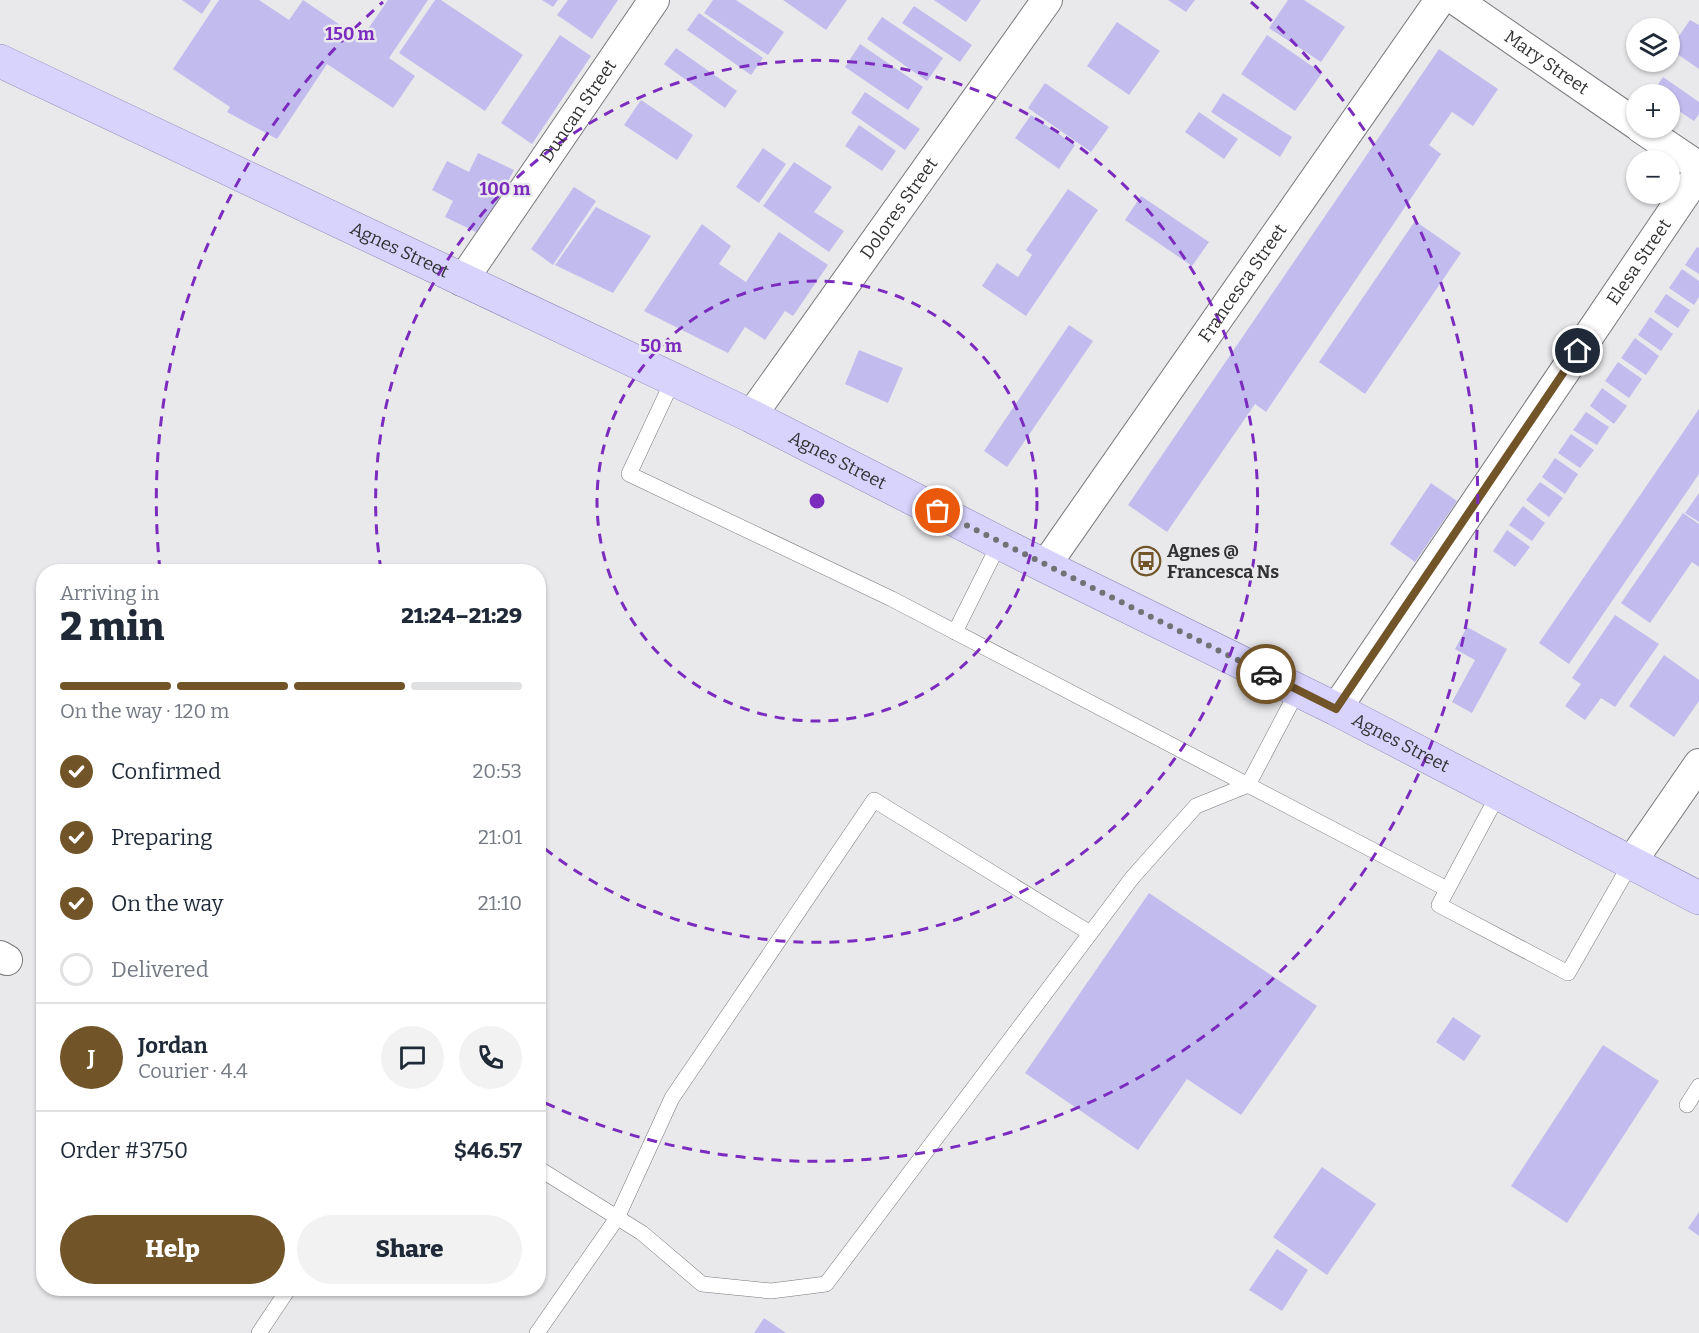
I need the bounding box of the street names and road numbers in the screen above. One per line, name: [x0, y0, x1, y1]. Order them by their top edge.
street label: Mary Street: [1500, 26, 1593, 99]
street label: Duncan Street: [535, 55, 621, 167]
street label: Dolores Street: [855, 153, 943, 263]
street label: Elesa Street: [1602, 214, 1676, 309]
street label: Agnes Street: [347, 217, 453, 283]
street label: Francesca Street: [1194, 219, 1292, 346]
street label: Agnes Street: [785, 426, 891, 494]
street label: Agnes Street: [1348, 708, 1454, 777]

